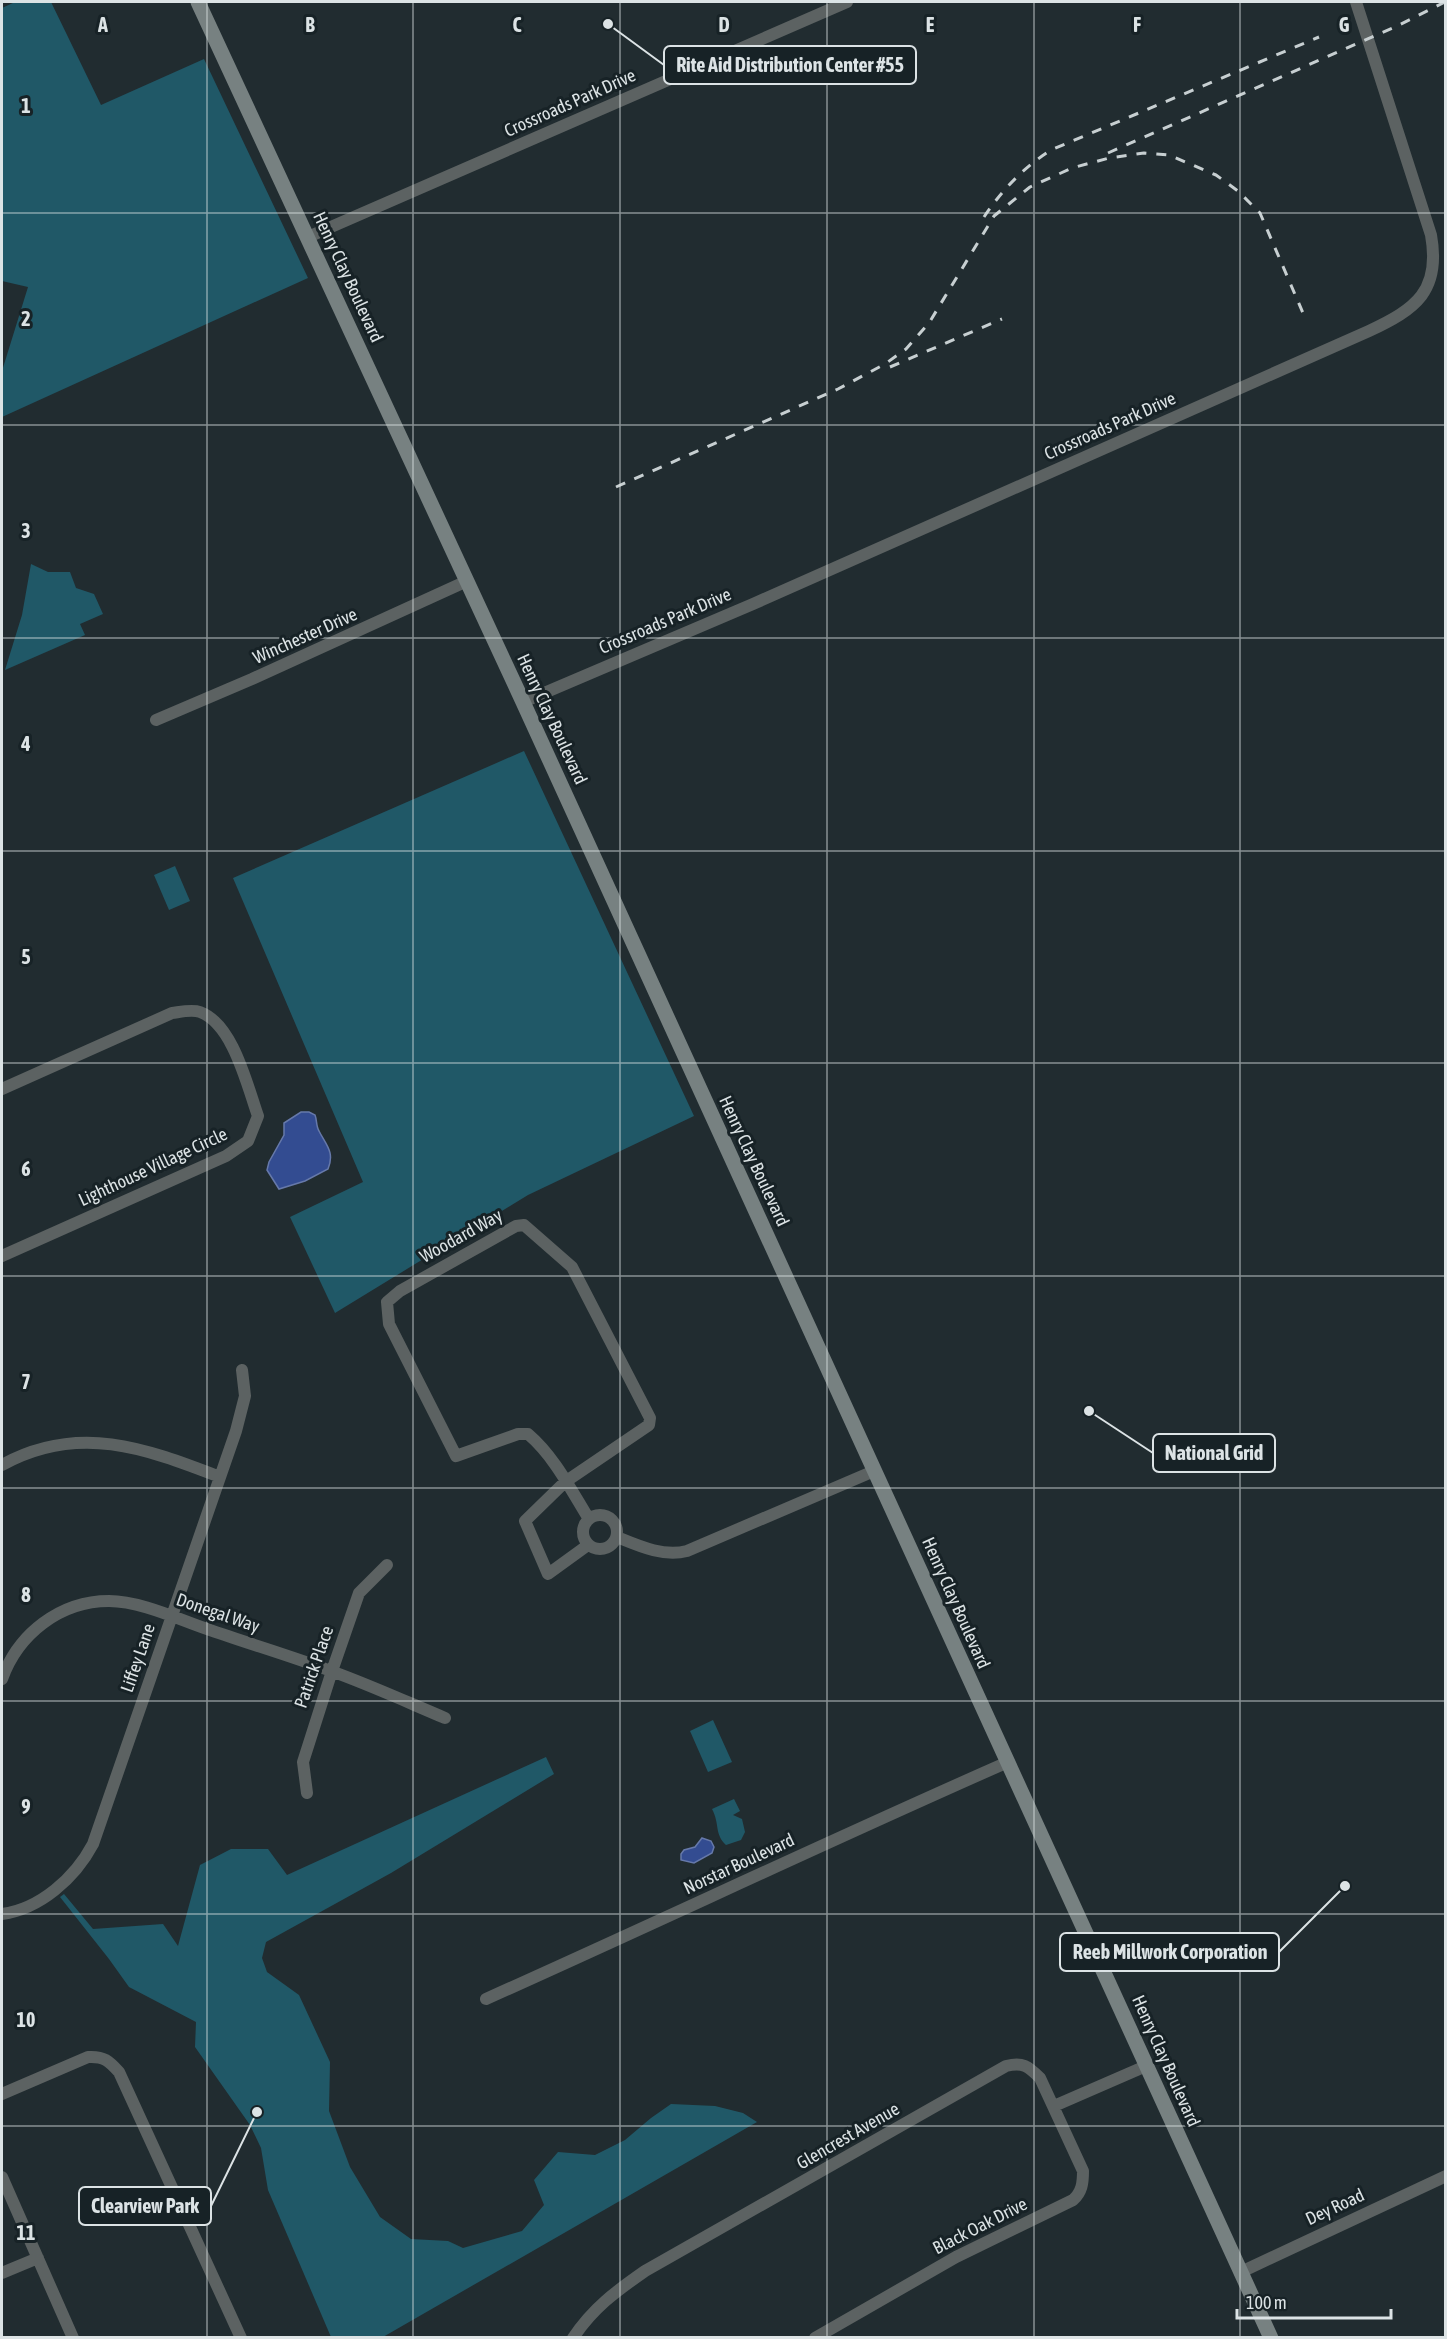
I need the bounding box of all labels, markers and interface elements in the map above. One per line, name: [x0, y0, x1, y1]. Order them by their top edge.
text: A: [97, 13, 108, 36]
text: B: [305, 13, 315, 36]
text: C: [513, 13, 522, 36]
text: D: [718, 13, 730, 36]
text: E: [926, 13, 935, 36]
text: F: [1133, 13, 1141, 36]
text: G: [1339, 13, 1350, 36]
callout: Rite Aid Distribution Center #55: [664, 46, 916, 84]
text: Rite Aid Distribution Center #55: [676, 53, 904, 76]
street label: Crossroads Park Drive: [501, 64, 639, 141]
text: 1: [21, 94, 31, 117]
street label: Henry Clay Boulevard: [309, 208, 388, 345]
text: 2: [21, 307, 31, 330]
street label: Crossroads Park Drive: [1041, 387, 1179, 464]
text: 3: [21, 519, 31, 542]
street label: Crossroads Park Drive: [596, 583, 734, 658]
street label: Winchester Drive: [249, 603, 360, 668]
street label: Henry Clay Boulevard: [513, 650, 592, 787]
text: 4: [20, 732, 31, 755]
text: 5: [21, 945, 31, 968]
street label: Henry Clay Boulevard: [715, 1092, 794, 1229]
street label: Lighthouse Village Circle: [75, 1123, 230, 1210]
text: 6: [21, 1157, 31, 1180]
street label: Woodard Way: [416, 1204, 506, 1267]
text: 7: [21, 1370, 31, 1393]
callout: National Grid: [1153, 1434, 1275, 1472]
text: National Grid: [1165, 1441, 1263, 1464]
street label: Henry Clay Boulevard: [918, 1534, 995, 1672]
text: 8: [21, 1583, 31, 1606]
street label: Donegal Way: [174, 1588, 263, 1637]
street label: Liffey Lane: [116, 1621, 159, 1695]
street label: Patrick Place: [290, 1623, 337, 1711]
text: 9: [21, 1795, 31, 1818]
street label: Norstar Boulevard: [680, 1829, 798, 1898]
callout: Reeb Millwork Corporation: [1060, 1933, 1279, 1971]
text: Reeb Millwork Corporation: [1073, 1940, 1267, 1963]
street label: Henry Clay Boulevard: [1128, 1992, 1205, 2130]
text: 10: [17, 2008, 35, 2031]
street label: Glencrest Avenue: [793, 2098, 903, 2173]
street label: Dey Road: [1302, 2184, 1367, 2229]
callout: Clearview Park: [79, 2187, 211, 2225]
street label: Black Oak Drive: [929, 2193, 1030, 2258]
text: Clearview Park: [91, 2194, 199, 2217]
text: 11: [17, 2221, 35, 2244]
scale bar: [1237, 2282, 1392, 2320]
text: 100 m: [1246, 2292, 1287, 2313]

